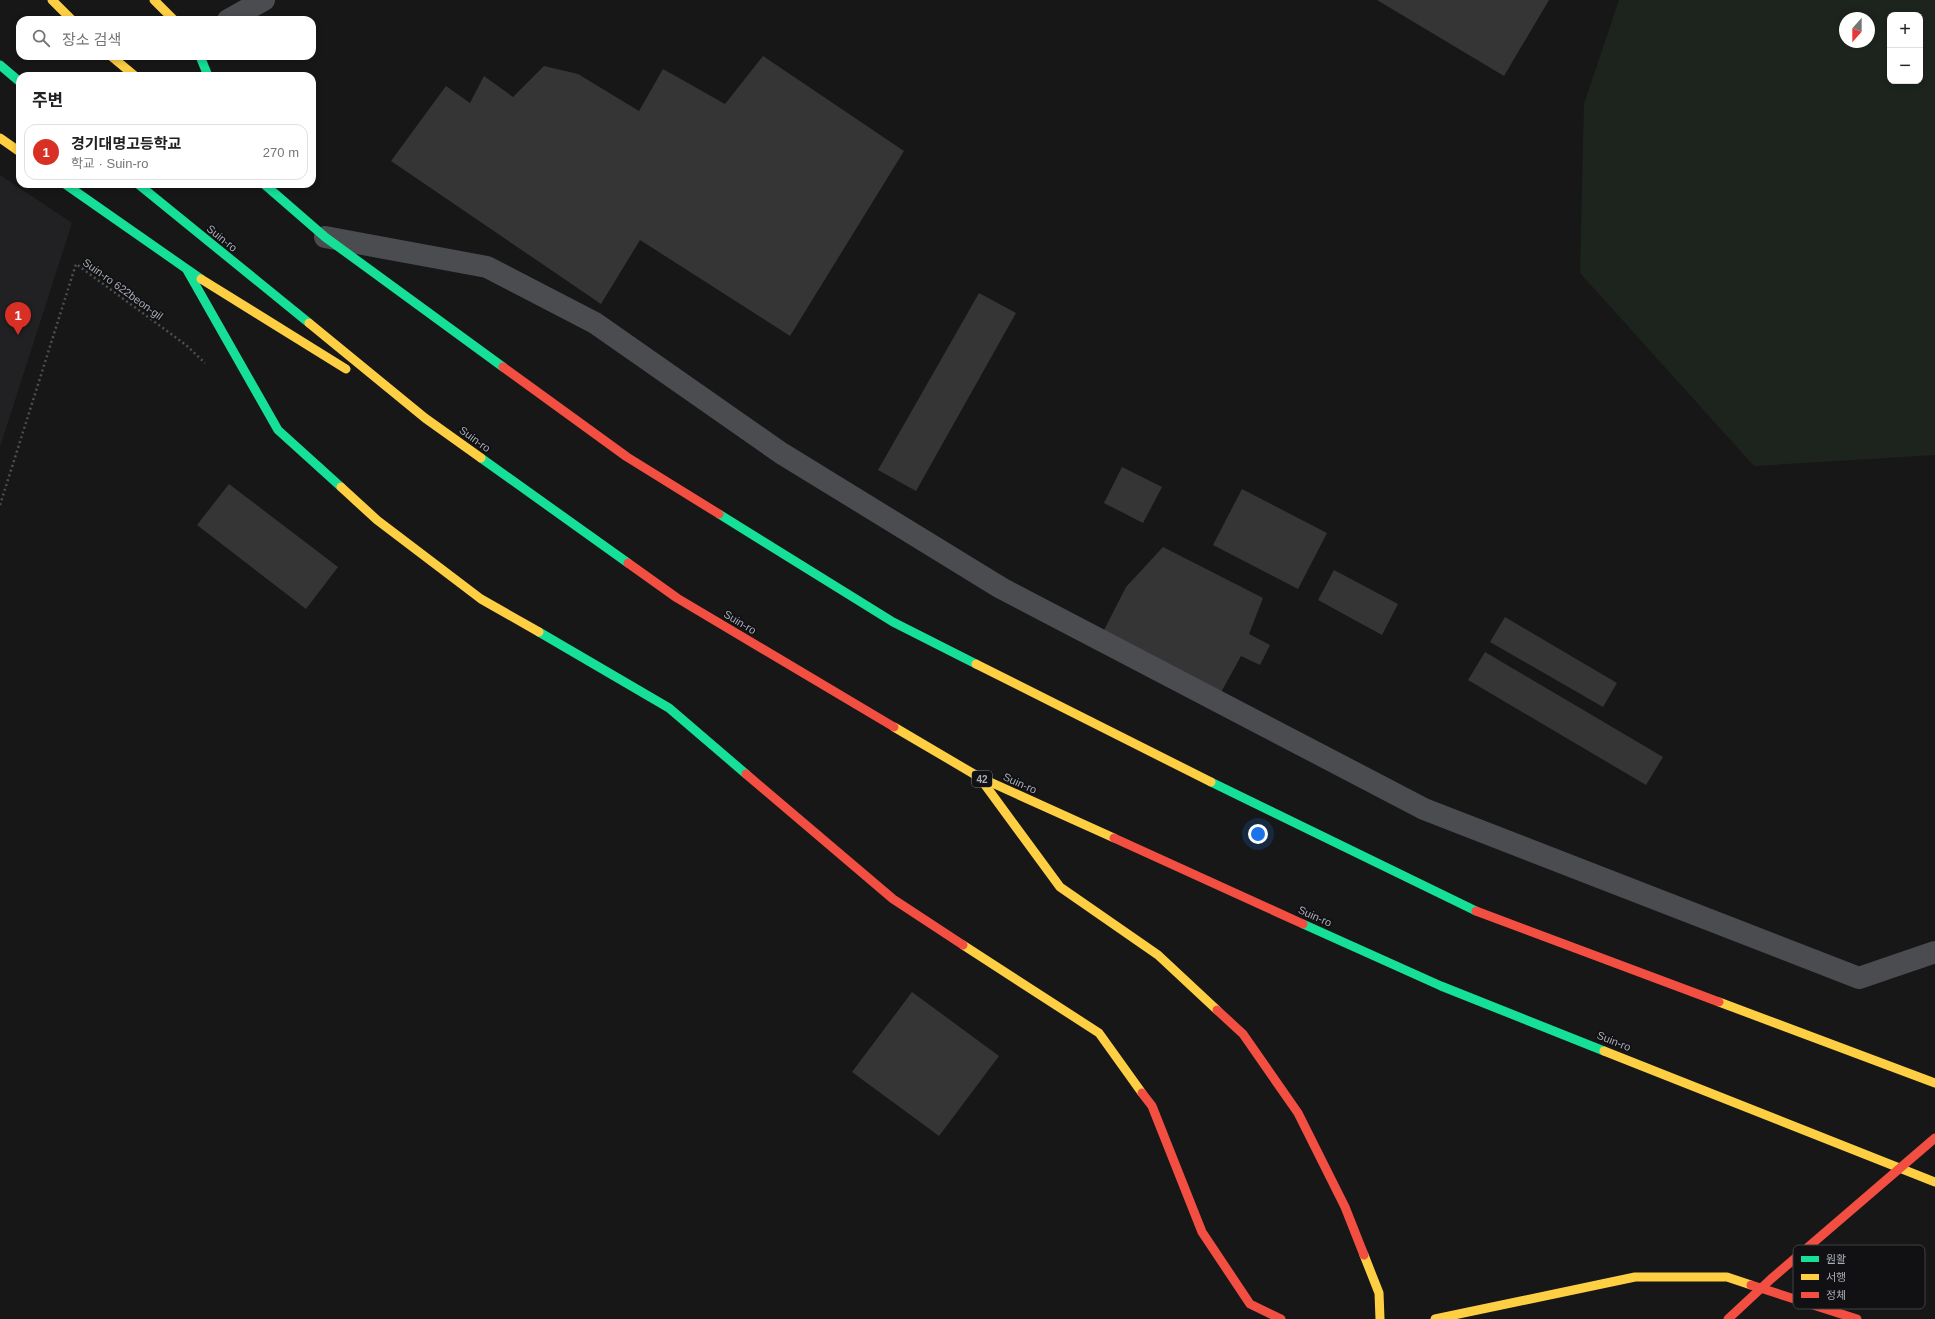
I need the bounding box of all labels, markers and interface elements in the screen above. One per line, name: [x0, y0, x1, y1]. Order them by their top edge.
north arrow: [1839, 12, 1875, 48]
map controls: [1887, 12, 1923, 84]
button: +: [1887, 12, 1923, 48]
search box: [16, 16, 316, 60]
icon: search: [30, 27, 52, 49]
text: 장소 검색: [62, 31, 121, 48]
button: −: [1887, 48, 1923, 84]
text: 주변: [32, 91, 63, 110]
text: 경기대명고등학교: [71, 135, 181, 152]
text: 1: [42, 145, 50, 160]
text: 270 m: [263, 145, 299, 160]
text: 학교 · Suin-ro: [71, 156, 148, 171]
street label: Suin-ro: [204, 222, 240, 254]
street label: Suin-ro 622beon-gil: [81, 256, 165, 322]
pin: 1: [5, 302, 31, 335]
street label: Suin-ro: [457, 424, 493, 454]
street label: Suin-ro: [722, 608, 758, 636]
street label: Suin-ro: [1001, 770, 1039, 796]
road number: 42: [972, 771, 992, 787]
your location: [1248, 824, 1268, 844]
street label: Suin-ro: [1296, 903, 1334, 929]
street label: Suin-ro: [1595, 1029, 1633, 1053]
legend: [1793, 1245, 1925, 1309]
text: 원활: [1826, 1253, 1846, 1265]
text: 서행: [1826, 1271, 1846, 1283]
text: 정체: [1826, 1289, 1846, 1301]

